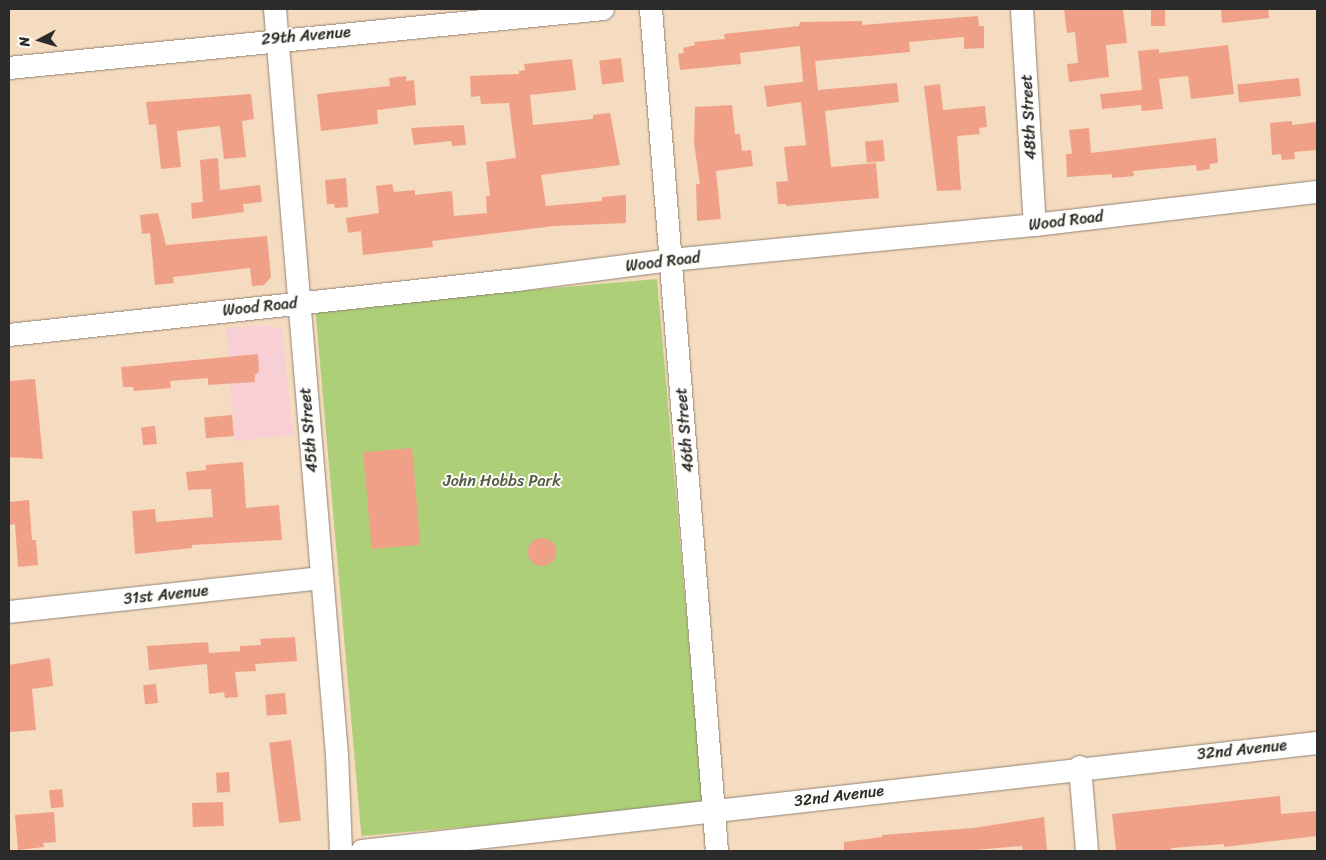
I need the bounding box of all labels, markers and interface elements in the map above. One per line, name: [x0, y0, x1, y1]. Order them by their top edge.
north arrow: [15, 15, 65, 65]
street label: 29th Avenue: [261, 23, 351, 49]
text: N: [12, 35, 38, 48]
street label: 48th Street: [1017, 74, 1041, 160]
street label: Wood Road: [1027, 207, 1105, 235]
street label: Wood Road: [624, 248, 702, 276]
street label: Wood Road: [221, 294, 299, 320]
street label: 45th Street: [296, 386, 322, 474]
street label: 46th Street: [672, 387, 698, 473]
park label: John Hobbs Park: [443, 471, 561, 491]
street label: 31st Avenue: [123, 581, 209, 609]
street label: 32nd Avenue: [1196, 736, 1288, 764]
street label: 32nd Avenue: [793, 781, 885, 811]

